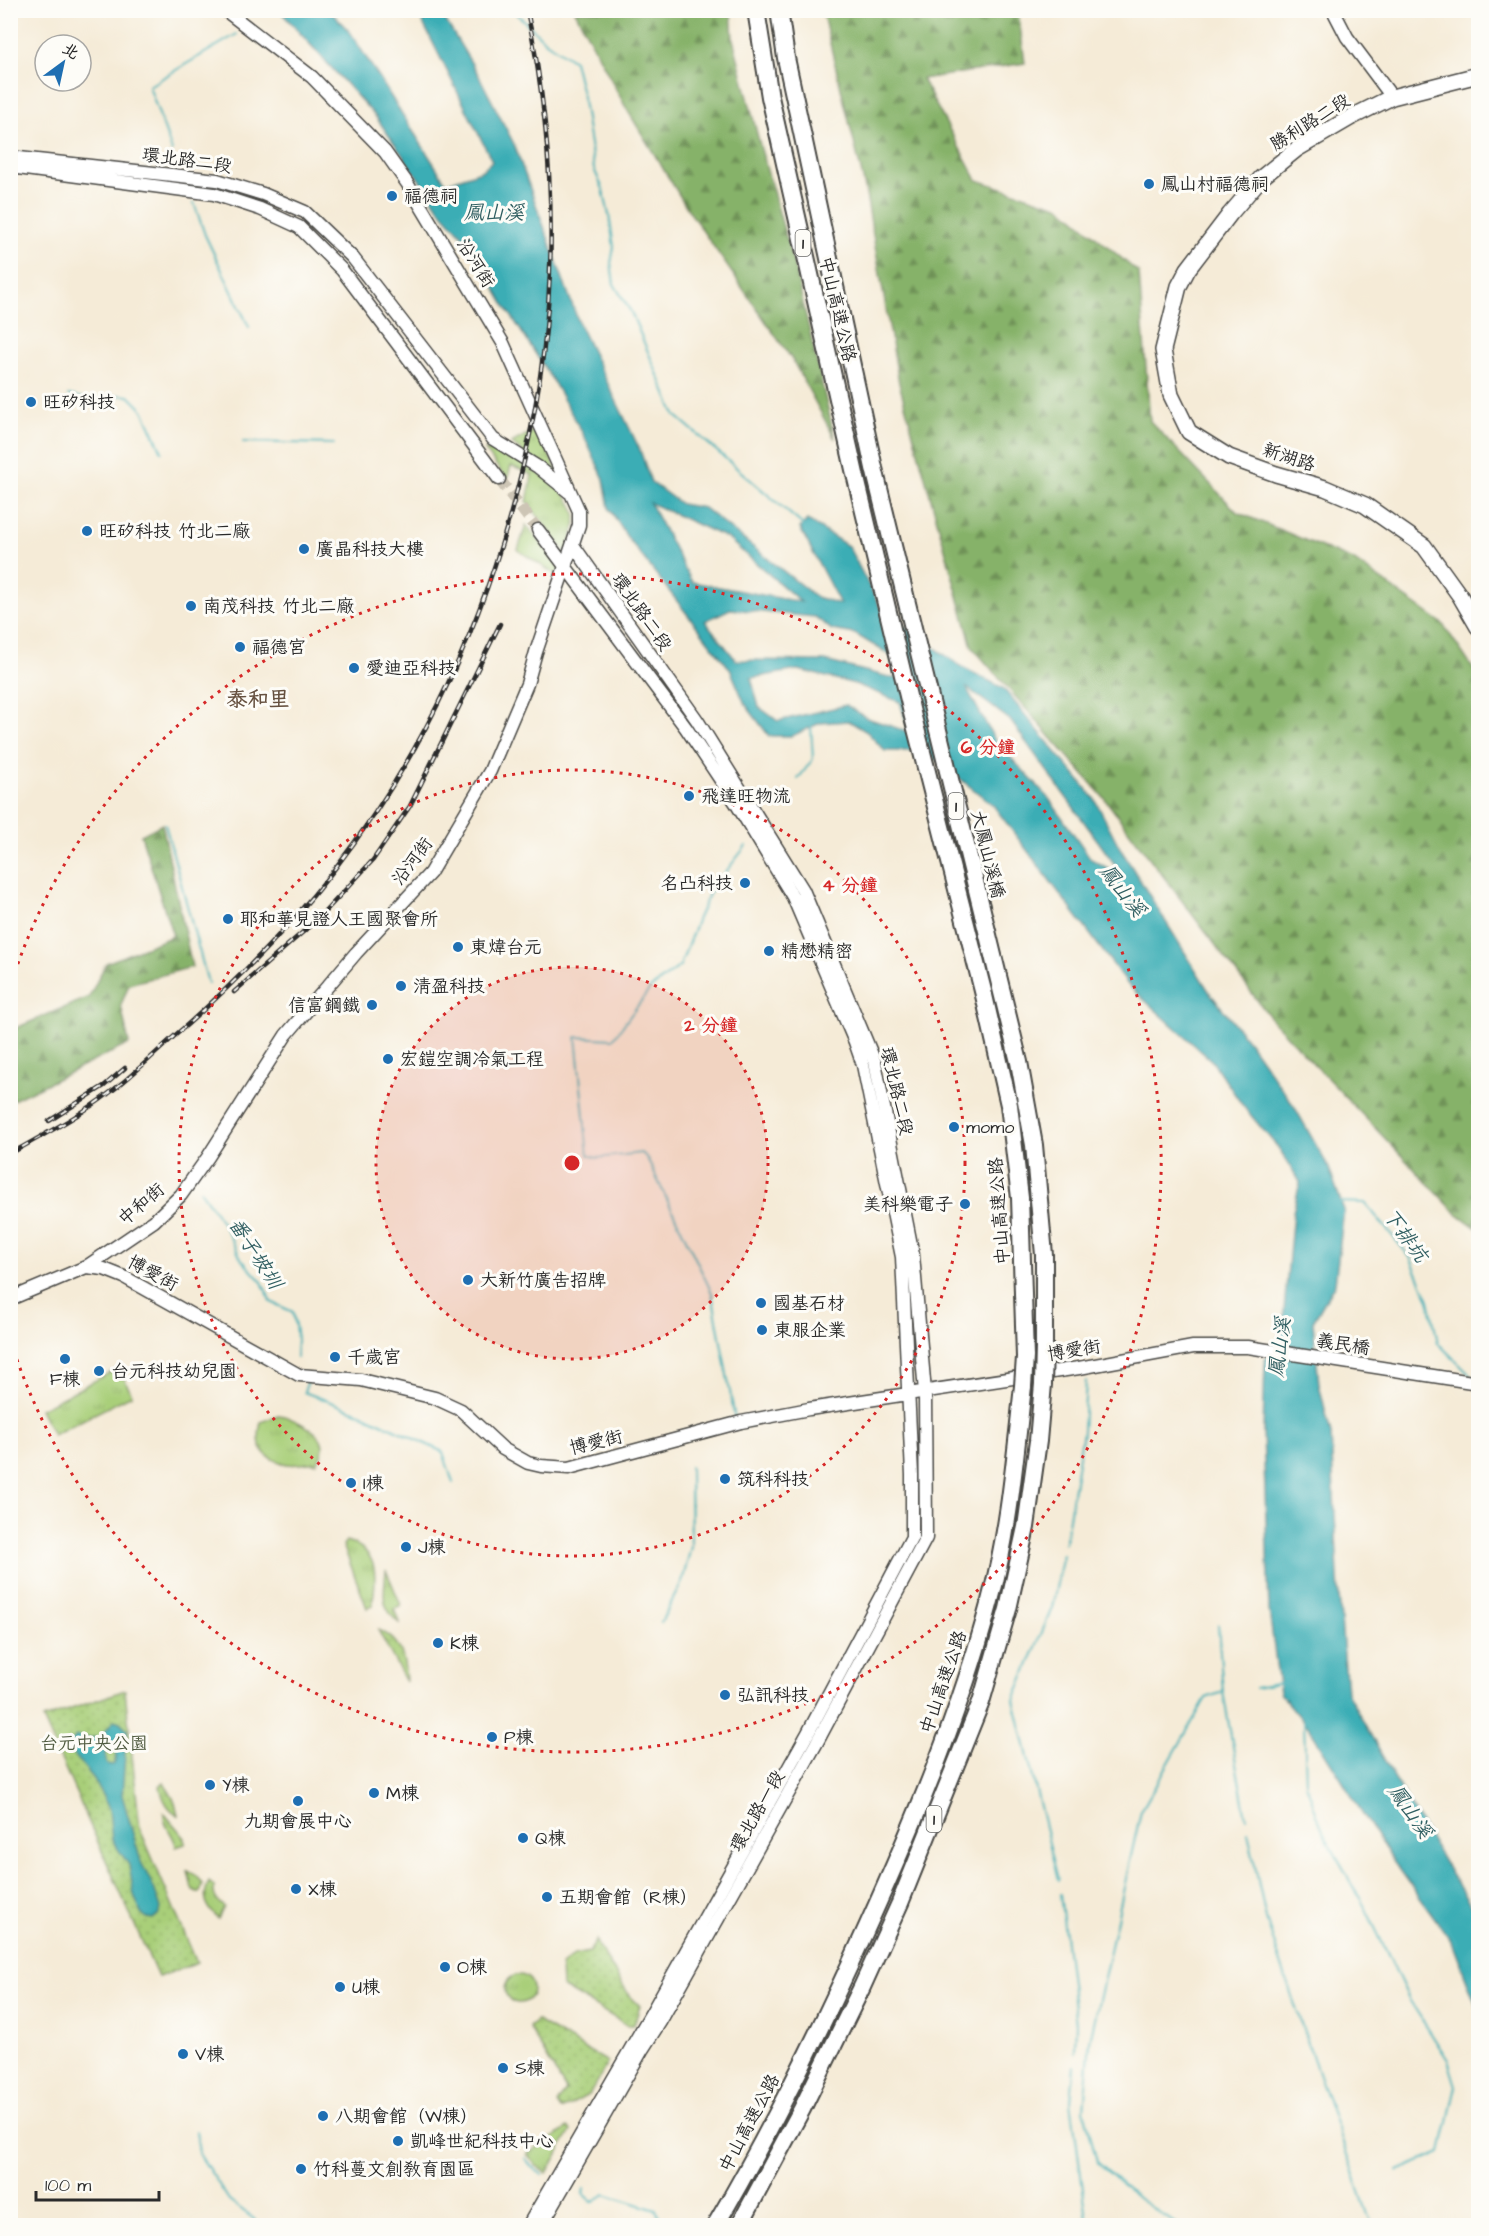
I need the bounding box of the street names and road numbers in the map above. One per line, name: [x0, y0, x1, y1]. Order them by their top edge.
street label: 勝利路二段: [1265, 88, 1355, 157]
street label: 環北路二段: [141, 142, 233, 179]
road number: 1: [796, 230, 810, 256]
street label: 沿河街: [451, 234, 500, 293]
street label: 中山高速公路: [813, 254, 862, 365]
street label: 新湖路: [1259, 437, 1318, 478]
street label: 環北路二段: [606, 568, 678, 656]
road number: 1: [948, 793, 964, 819]
street label: 大鳳山溪橋: [964, 807, 1011, 901]
street label: 沿河街: [386, 832, 439, 890]
street label: 環北路二段: [874, 1044, 919, 1138]
street label: 中山高速公路: [983, 1156, 1016, 1266]
street label: 中和街: [113, 1177, 170, 1231]
street label: 博愛街: [123, 1250, 182, 1297]
street label: 義民橋: [1314, 1328, 1372, 1361]
street label: 博愛街: [1045, 1334, 1103, 1367]
street label: 博愛街: [567, 1424, 625, 1461]
street label: 中山高速公路: [914, 1627, 973, 1737]
street label: 環北路一段: [724, 1766, 791, 1856]
road number: 1: [926, 1806, 942, 1832]
street label: 中山高速公路: [713, 2070, 786, 2177]

